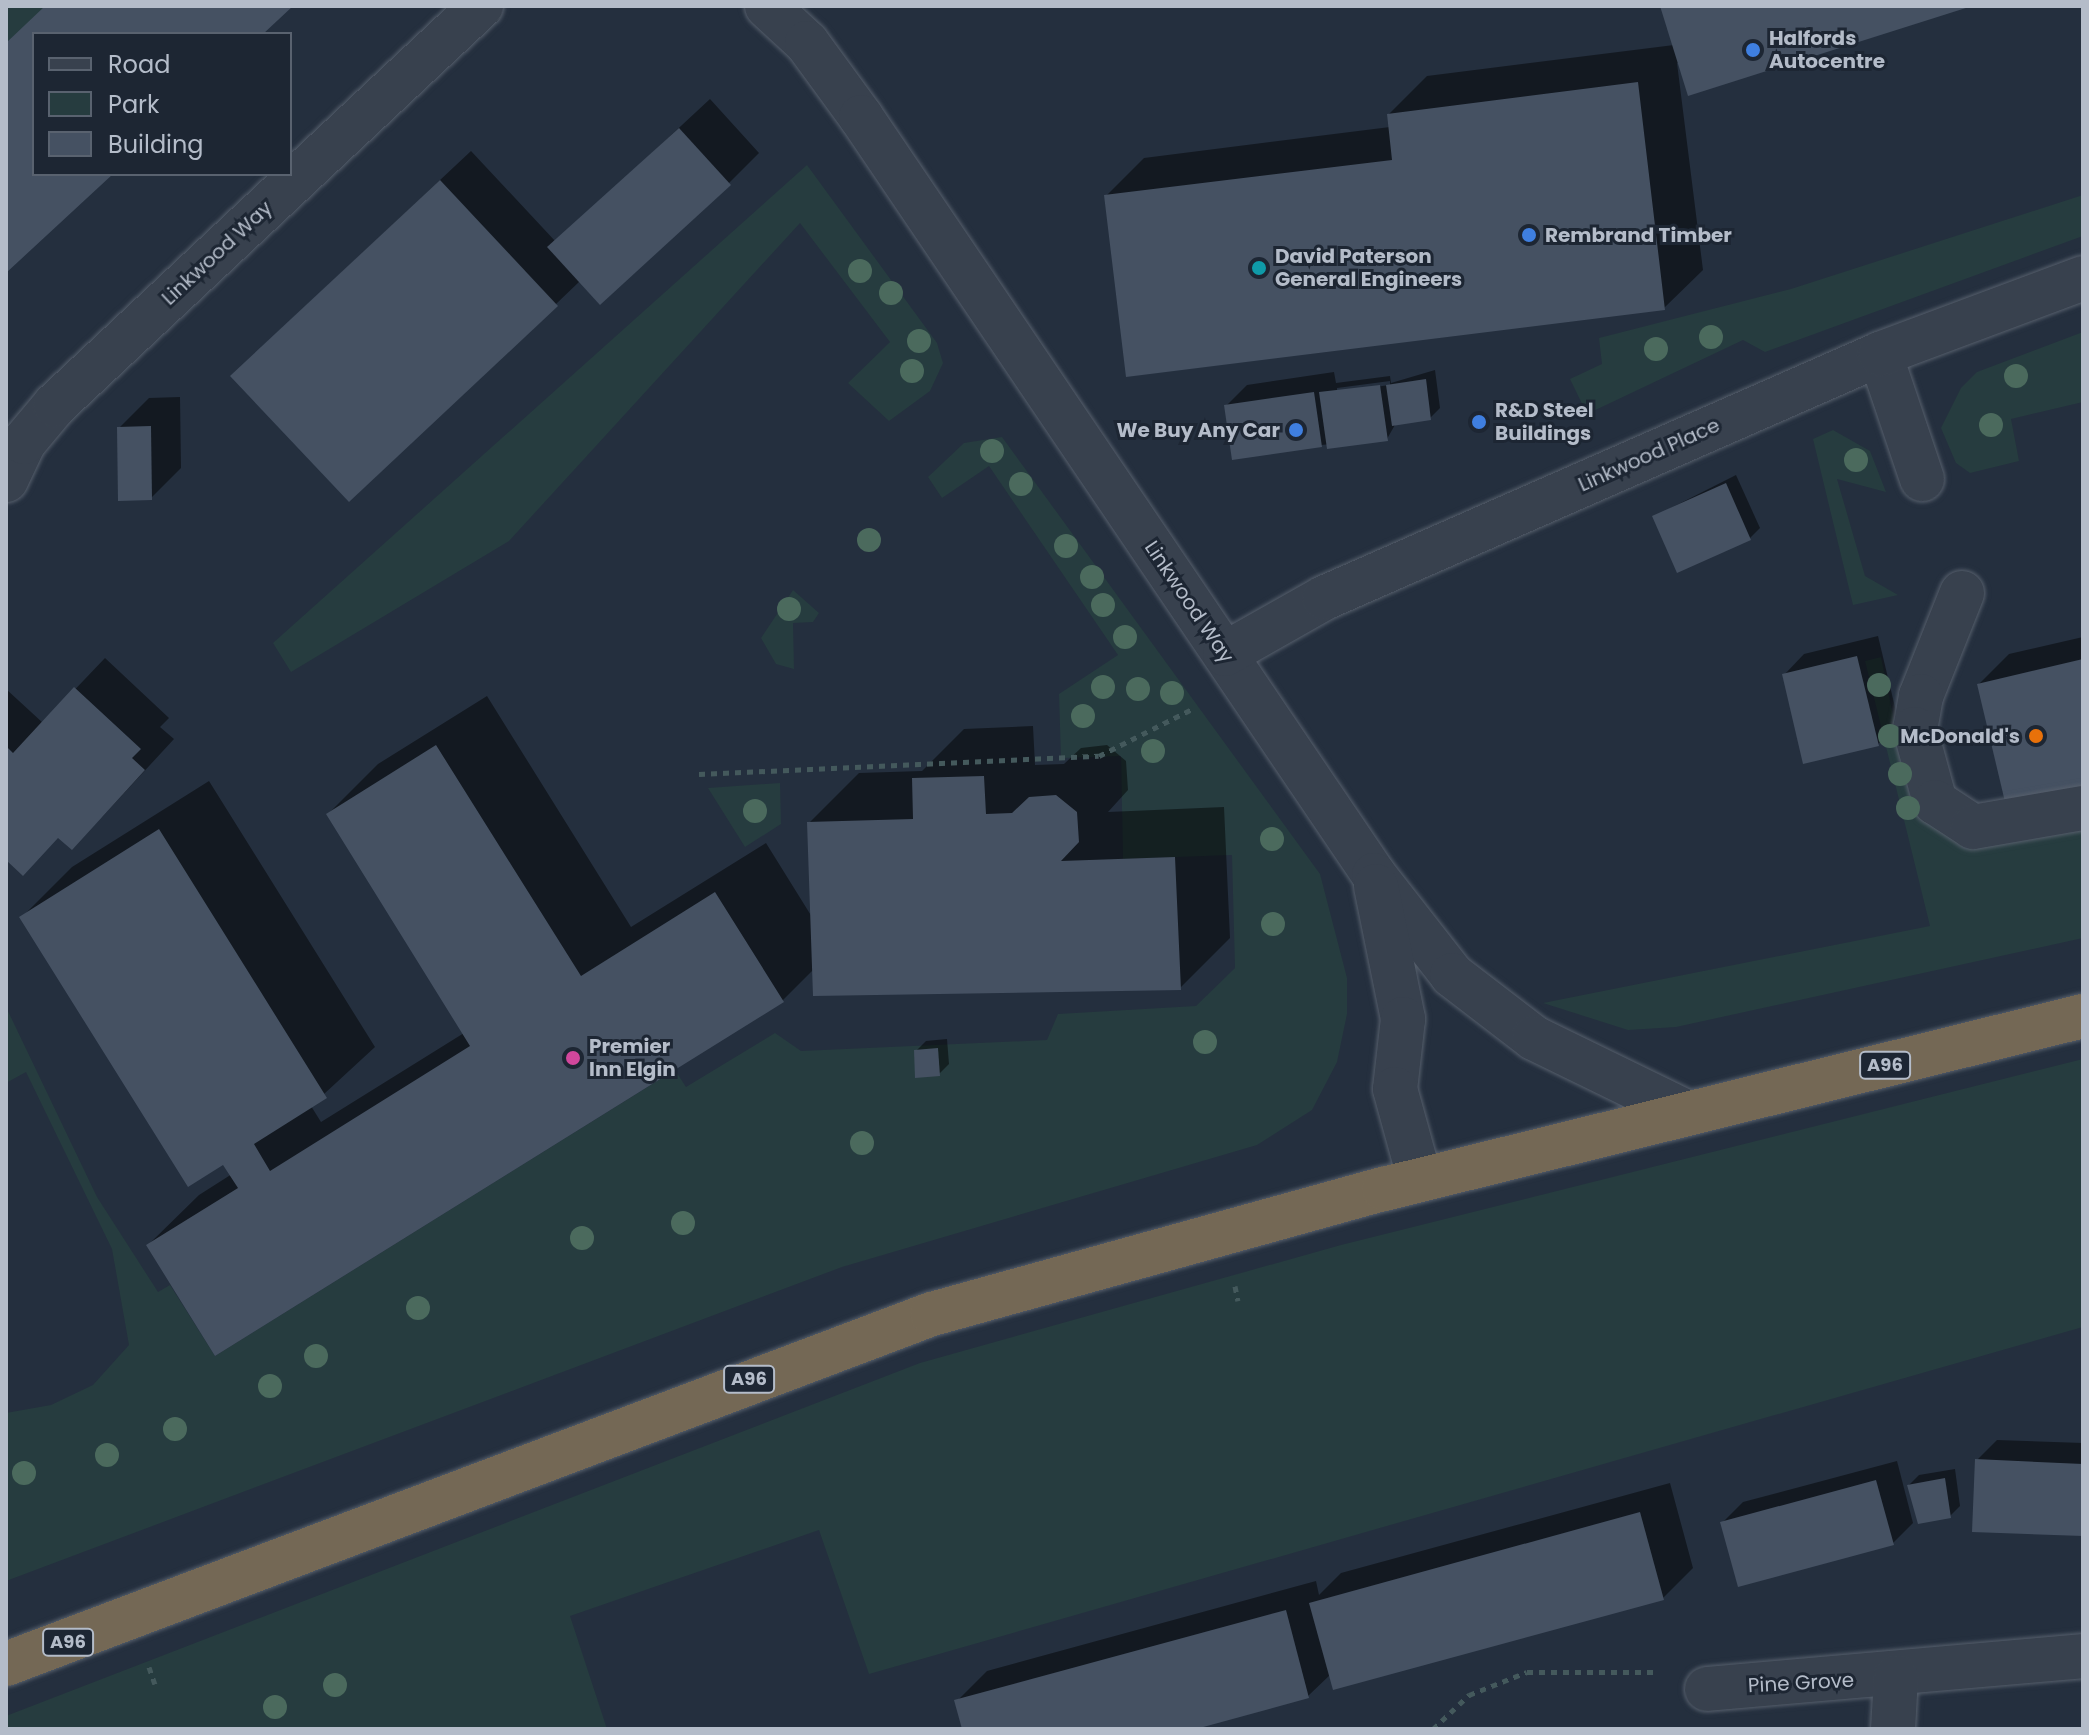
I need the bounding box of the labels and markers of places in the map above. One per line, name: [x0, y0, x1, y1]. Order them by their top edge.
place label: Halfords Autocentre: [1769, 26, 1885, 73]
marker: Halfords Autocentre: [1744, 41, 1762, 59]
place label: Rembrand Timber: [1545, 223, 1732, 247]
marker: Rembrand Timber: [1520, 226, 1538, 244]
place label: David Paterson General Engineers: [1275, 244, 1462, 291]
marker: David Paterson General Engineers: [1250, 259, 1268, 277]
place label: R&D Steel Buildings: [1495, 398, 1594, 445]
marker: R&D Steel Buildings: [1470, 413, 1488, 431]
place label: We Buy Any Car: [1116, 418, 1280, 442]
marker: We Buy Any Car: [1287, 421, 1305, 439]
place label: McDonald's: [1900, 724, 2020, 748]
marker: McDonald's: [2027, 727, 2045, 745]
place label: Premier Inn Elgin: [589, 1034, 676, 1081]
marker: Premier Inn Elgin: [564, 1049, 582, 1067]

